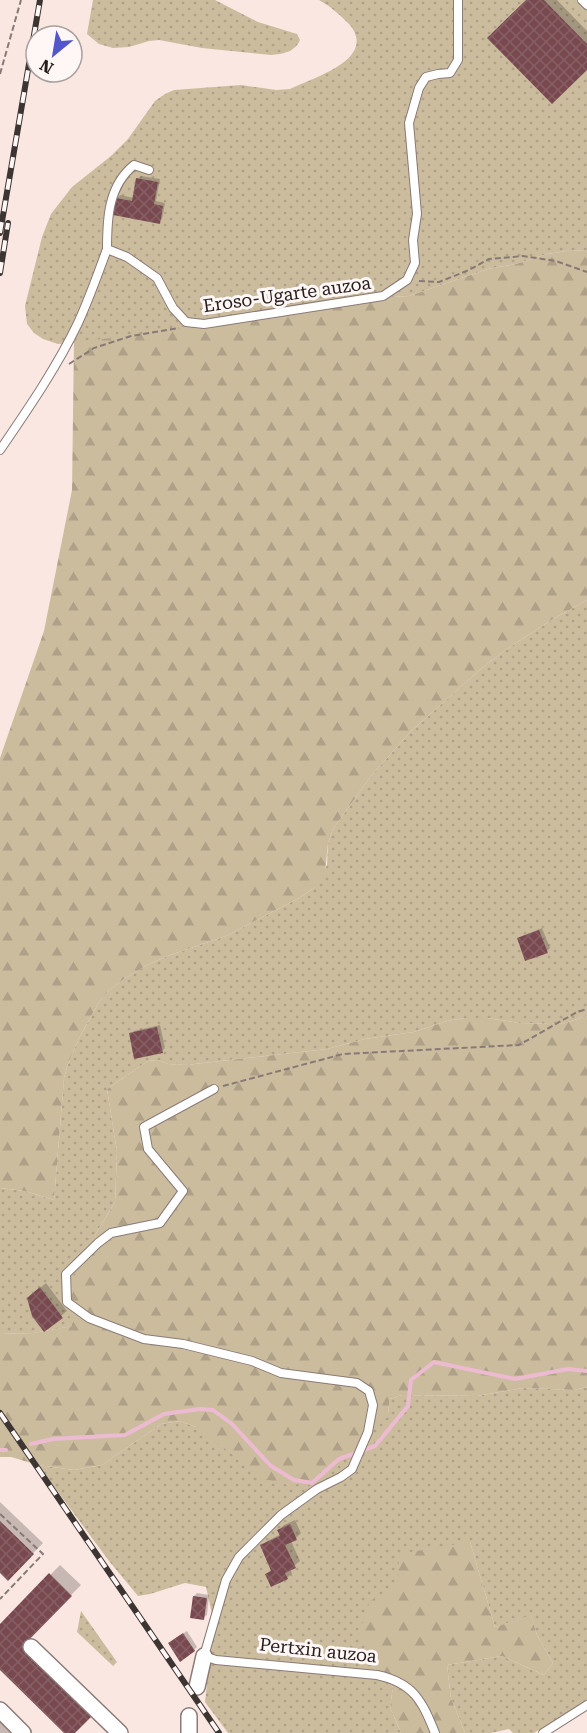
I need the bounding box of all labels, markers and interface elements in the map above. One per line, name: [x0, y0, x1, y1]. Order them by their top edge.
north arrow: [24, 24, 84, 84]
text: N: [37, 55, 57, 78]
street label: Eroso-Ugarte auzoa: [202, 272, 372, 316]
street label: Pertxin auzoa: [258, 1633, 378, 1667]

